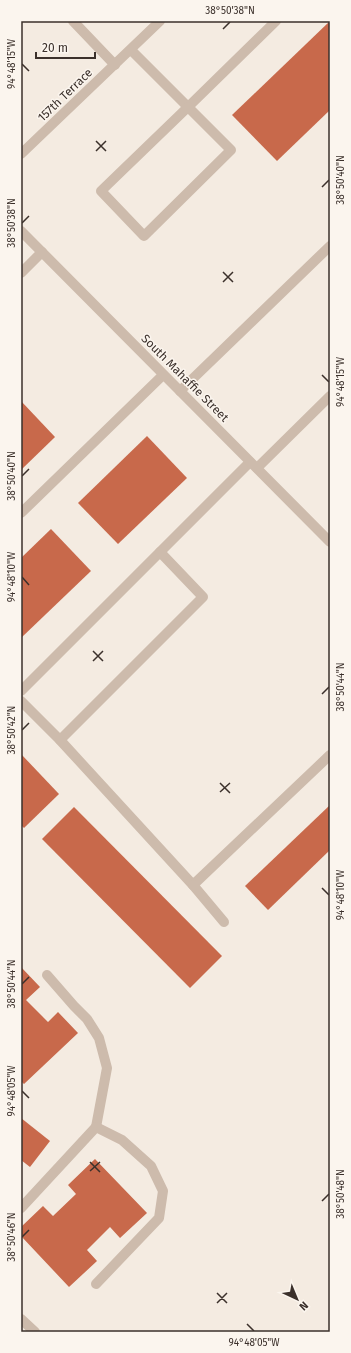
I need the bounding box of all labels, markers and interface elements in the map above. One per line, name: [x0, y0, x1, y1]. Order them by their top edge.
text: 38°50'38"N: [205, 5, 255, 17]
scale bar: [36, 34, 95, 60]
text: 94°48'15"W: [6, 38, 18, 89]
text: 20 m: [42, 41, 68, 55]
street label: 157th Terrace: [35, 66, 95, 124]
text: 38°50'40"N: [335, 155, 347, 205]
text: 38°50'38"N: [6, 198, 18, 248]
street label: South Mahaffie Street: [138, 331, 232, 425]
text: 94°48'15"W: [335, 356, 347, 407]
text: 38°50'40"N: [6, 451, 18, 501]
text: 94°48'10"W: [6, 551, 18, 602]
text: 38°50'44"N: [335, 663, 347, 711]
text: 38°50'42"N: [6, 706, 18, 754]
text: 94°48'10"W: [335, 869, 347, 920]
text: 38°50'44"N: [6, 960, 18, 1008]
text: 94°48'05"W: [6, 1065, 18, 1117]
text: 38°50'48"N: [335, 1169, 347, 1219]
text: 38°50'46"N: [6, 1212, 18, 1262]
north arrow: [277, 1279, 317, 1319]
text: N: [296, 1299, 311, 1313]
text: 94°48'05"W: [228, 1337, 280, 1349]

